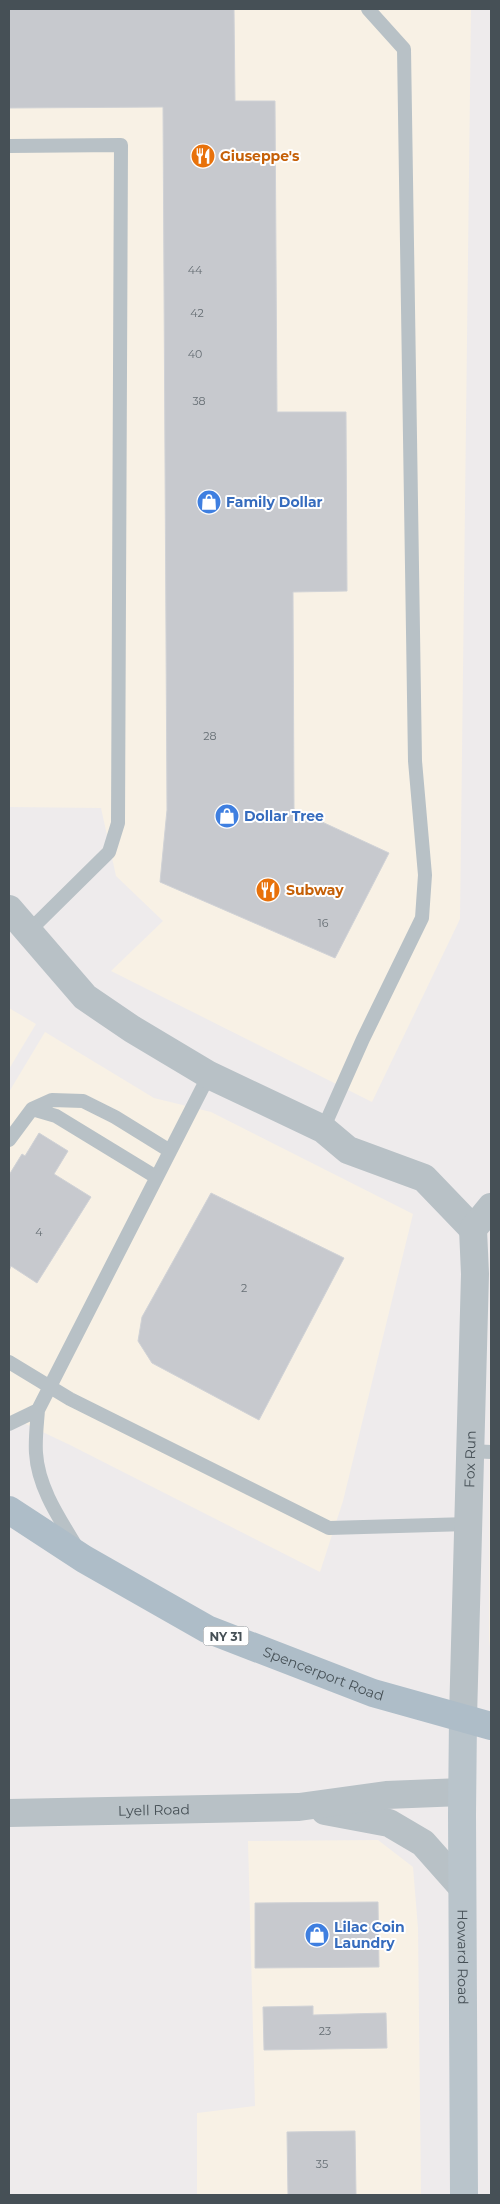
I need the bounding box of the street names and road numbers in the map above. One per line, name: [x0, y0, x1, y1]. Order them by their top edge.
street label: Fox Run: [460, 1430, 480, 1488]
road number: NY 31: [204, 1626, 248, 1645]
street label: Spencerport Road: [261, 1643, 386, 1705]
street label: Lyell Road: [118, 1800, 190, 1820]
street label: Howard Road: [453, 1909, 472, 2005]

